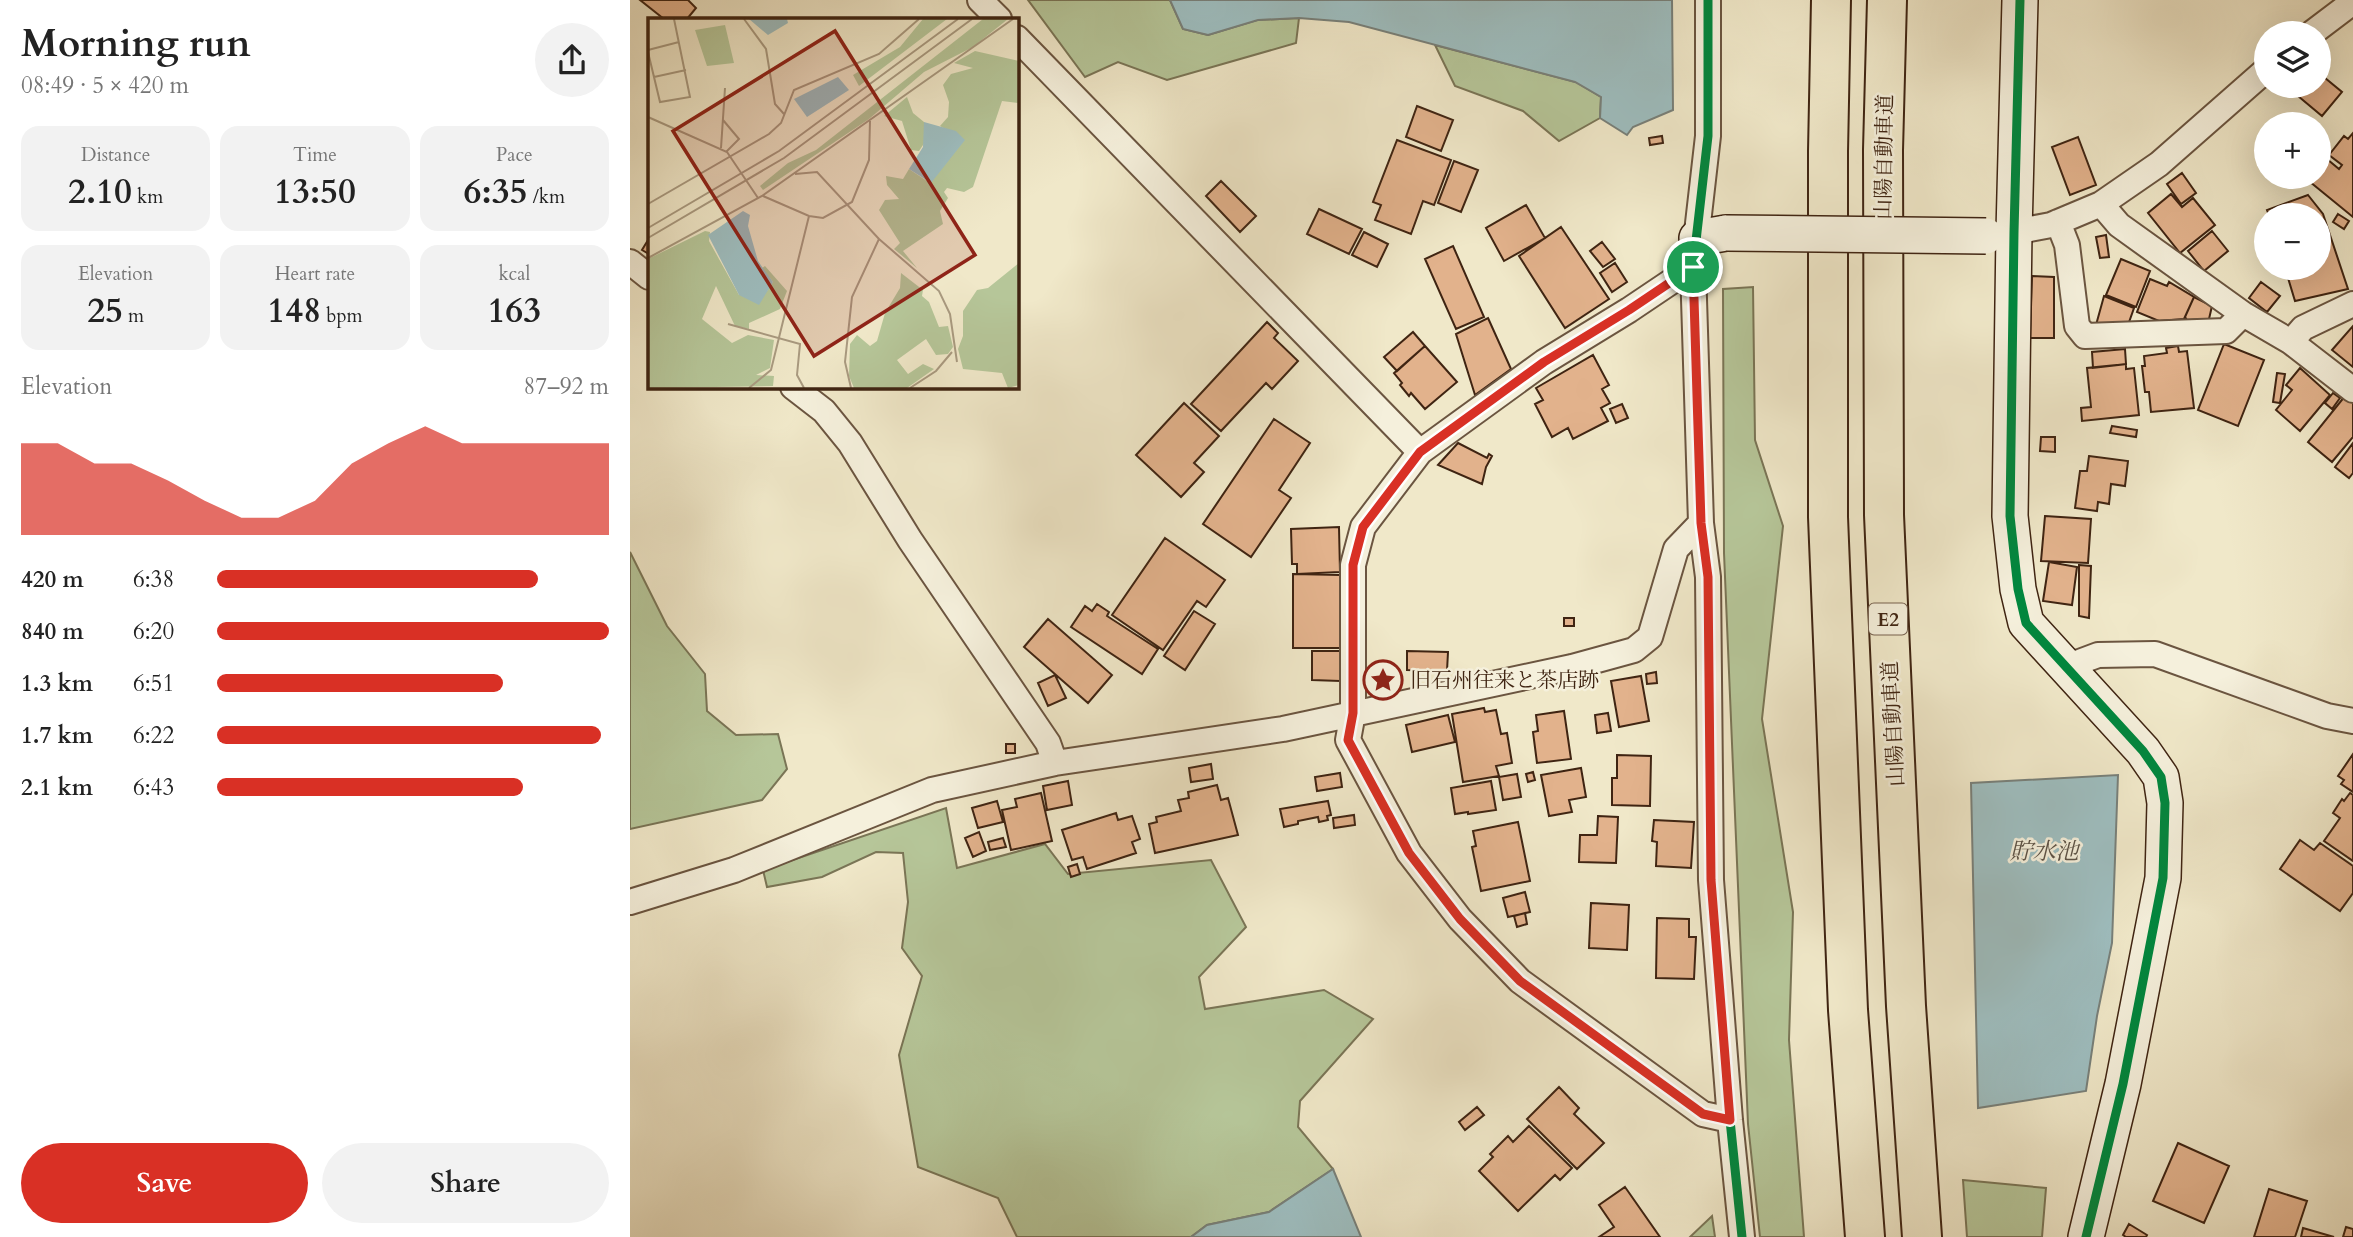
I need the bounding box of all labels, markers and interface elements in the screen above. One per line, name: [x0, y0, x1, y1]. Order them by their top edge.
text: Morning run: [21, 18, 251, 70]
inset map: [648, 18, 1018, 388]
map controls: [2254, 21, 2331, 280]
button: layers: [2254, 21, 2331, 98]
button: share: [535, 23, 609, 97]
text: 08:49 · 5 × 420 m: [21, 70, 189, 101]
street label: 山陽自動車道: [1869, 94, 1900, 220]
button: +: [2254, 112, 2331, 189]
text: Distance: [81, 142, 150, 168]
text: Time: [293, 142, 337, 168]
text: Pace: [496, 142, 533, 168]
text: 2.10: [68, 168, 132, 216]
text: 13:50: [274, 168, 356, 216]
text: 6:35: [464, 168, 528, 216]
text: km: [132, 184, 163, 210]
text: /km: [528, 184, 565, 210]
button: −: [2254, 203, 2331, 280]
pin: [1663, 237, 1723, 297]
icon: arrive: [1674, 248, 1712, 286]
text: Elevation: [78, 261, 153, 287]
text: Heart rate: [275, 261, 355, 287]
text: kcal: [498, 261, 530, 287]
text: 25: [87, 287, 123, 335]
text: 148: [267, 287, 321, 335]
text: 163: [487, 287, 541, 335]
text: m: [123, 303, 144, 329]
text: bpm: [321, 303, 363, 329]
text: Elevation: [21, 371, 112, 402]
text: 87–92 m: [524, 371, 609, 402]
text: 420 m: [21, 564, 84, 595]
text: 6:38: [133, 564, 174, 595]
road number: E2: [1869, 604, 1907, 634]
text: 840 m: [21, 616, 84, 647]
text: 6:20: [133, 616, 174, 647]
place icon: 旧石州往来と茶店跡: [1362, 659, 1404, 701]
street label: 山陽自動車道: [1876, 660, 1911, 788]
place label: 旧石州往来と茶店跡: [1410, 666, 1599, 695]
text: 1.3 km: [21, 668, 93, 699]
text: 6:51: [133, 668, 174, 699]
text: 1.7 km: [21, 720, 93, 751]
text: 6:22: [133, 720, 174, 751]
text: 2.1 km: [21, 772, 93, 803]
text: 6:43: [133, 772, 174, 803]
water label: 貯水池: [2010, 836, 2082, 867]
button: Save: [21, 1143, 308, 1223]
button: Share: [322, 1143, 609, 1223]

